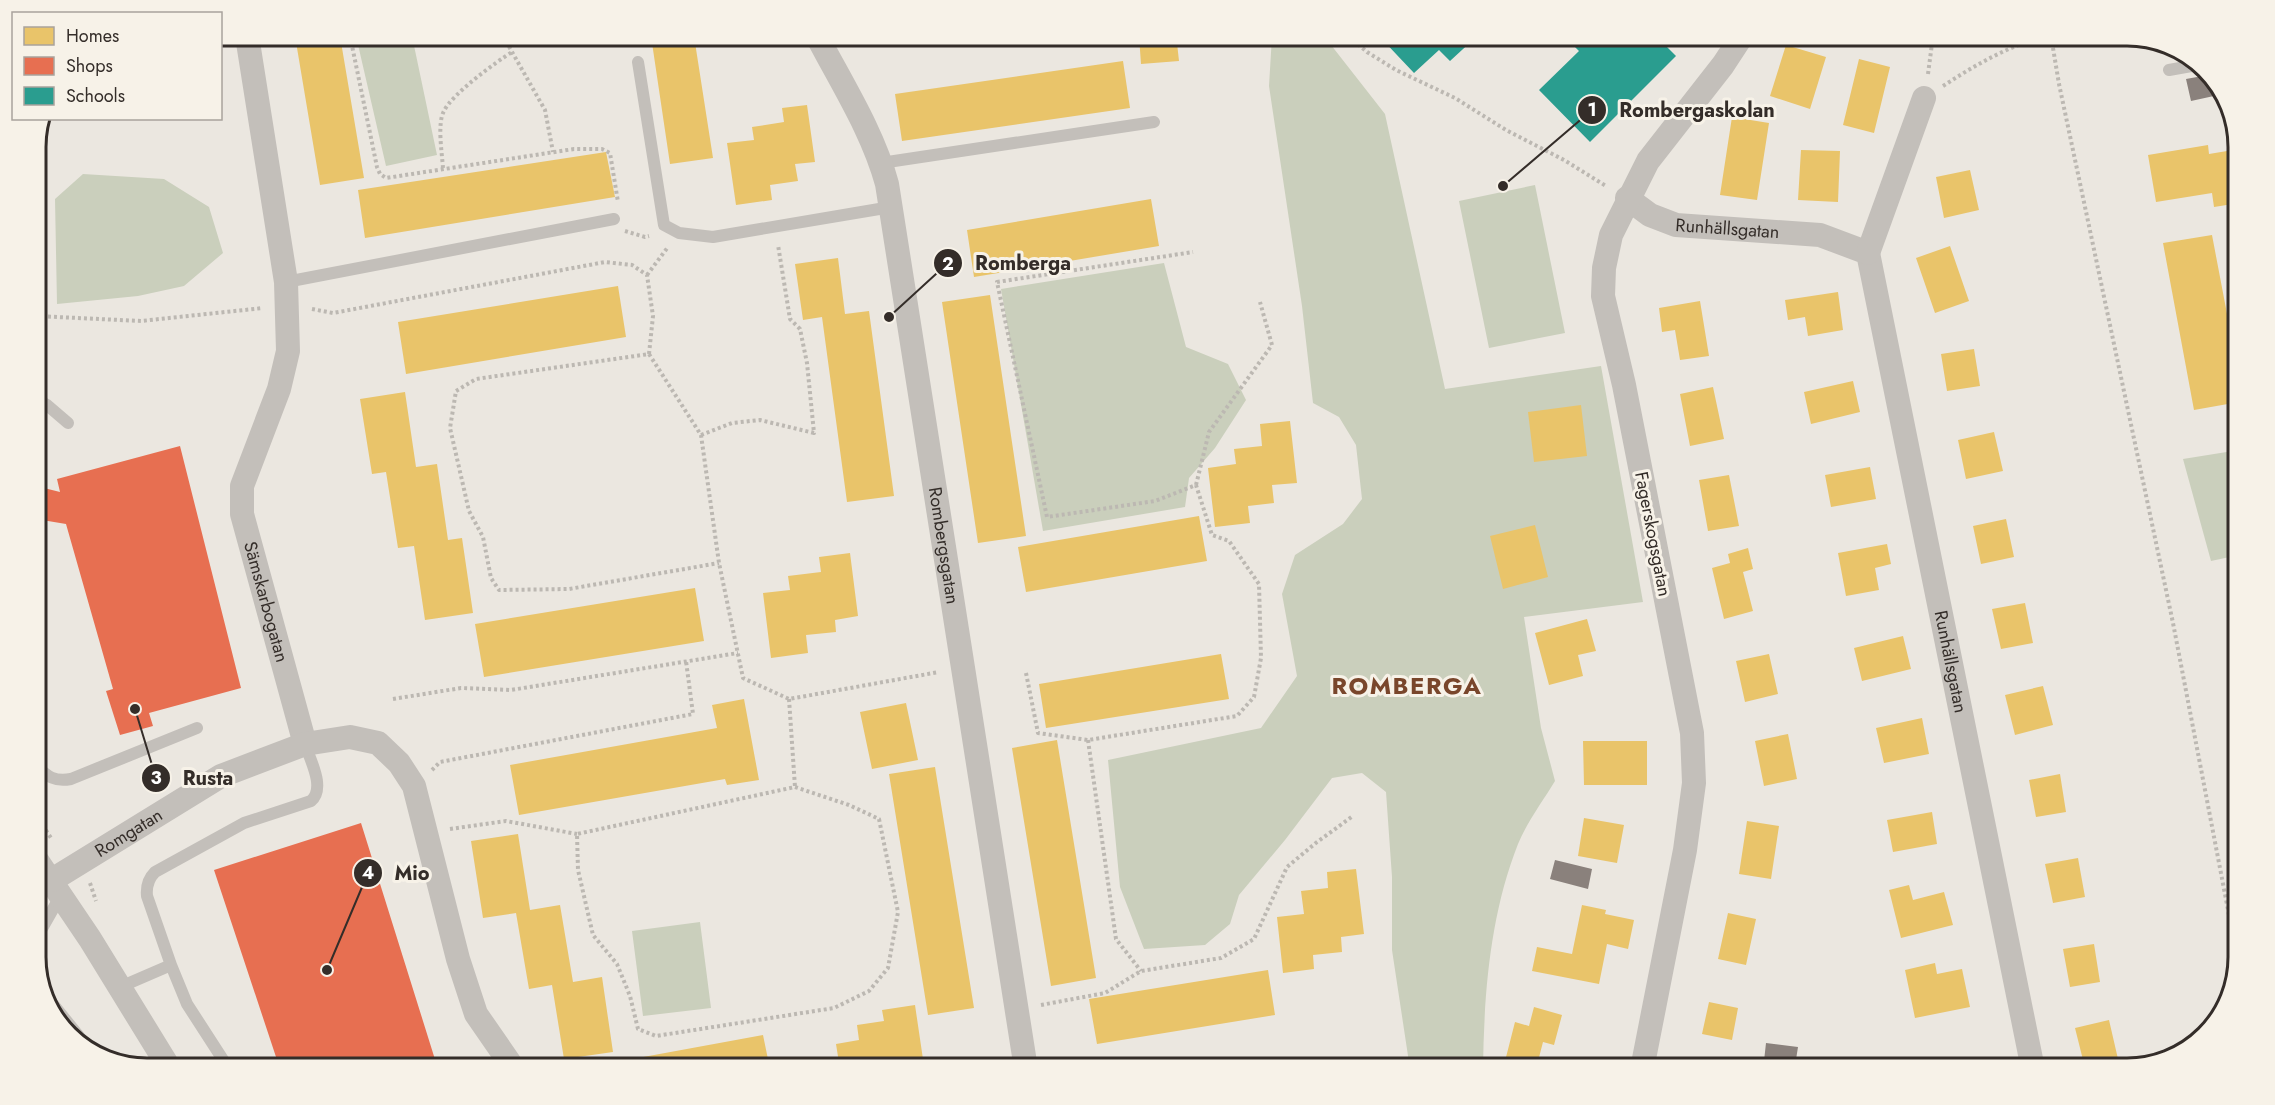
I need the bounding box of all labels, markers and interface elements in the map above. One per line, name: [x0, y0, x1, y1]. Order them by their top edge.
legend: [12, 12, 222, 120]
text: Homes: [66, 23, 119, 49]
text: Shops: [66, 53, 113, 79]
text: Schools: [66, 83, 125, 109]
callout: Rombergaskolan: [1577, 91, 1787, 129]
text: Rombergaskolan: [1619, 96, 1775, 125]
text: 1: [1587, 97, 1597, 123]
street label: Runhällsgatan: [1675, 212, 1780, 245]
callout: Romberga: [933, 244, 1082, 282]
text: Romberga: [975, 249, 1071, 278]
text: 2: [942, 251, 954, 277]
street label: Fagerskogsgatan: [1628, 469, 1678, 599]
street label: Rombergsgatan: [922, 485, 966, 606]
street label: Sämskarbogatan: [237, 538, 295, 665]
street label: Runhällsgatan: [1928, 608, 1974, 715]
district label: ROMBERGA: [1331, 668, 1483, 703]
callout: Rusta: [141, 759, 245, 797]
text: Rusta: [183, 764, 233, 793]
text: 3: [150, 765, 162, 791]
street label: Romgatan: [90, 802, 168, 864]
callout: Mio: [353, 854, 442, 892]
text: Mio: [394, 859, 430, 888]
text: 4: [362, 860, 374, 886]

